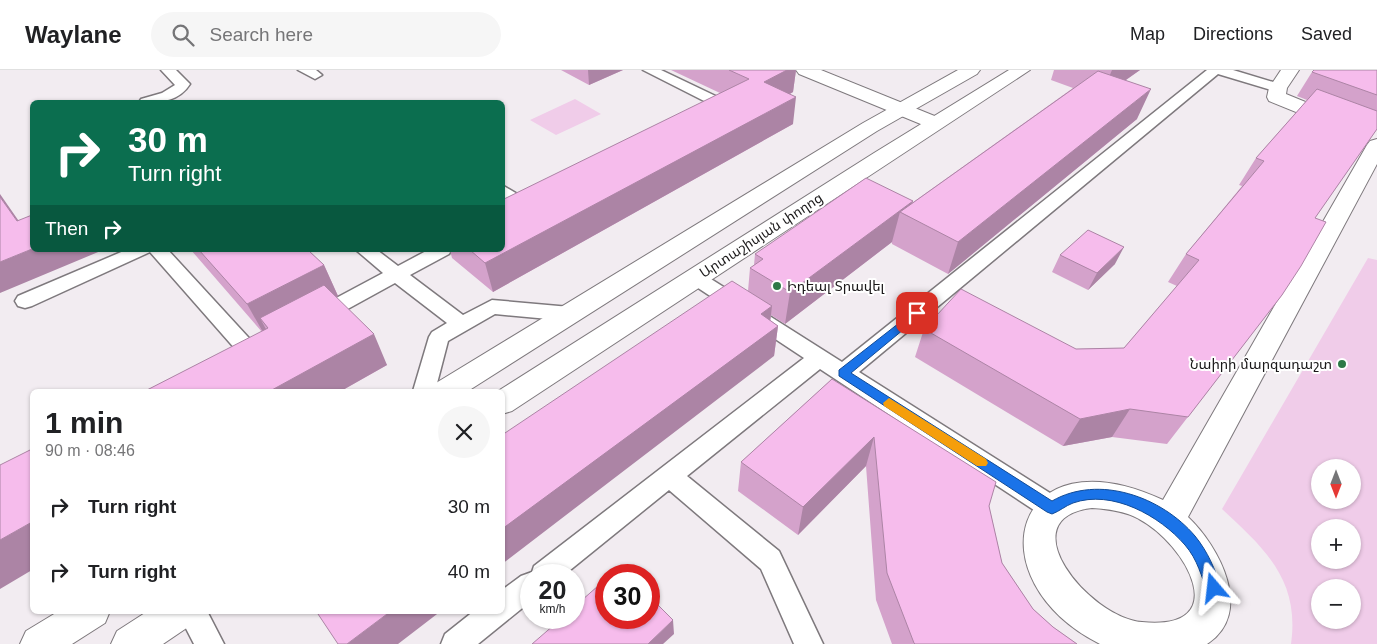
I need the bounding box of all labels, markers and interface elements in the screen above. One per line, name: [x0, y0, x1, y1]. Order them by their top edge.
search box: [151, 12, 501, 57]
text: Waylane: [25, 21, 121, 48]
icon: search: [169, 21, 197, 49]
text: Search here: [209, 24, 313, 45]
text: Map: [1130, 24, 1165, 44]
text: Directions: [1193, 24, 1273, 44]
text: Saved: [1301, 24, 1352, 44]
icon: right: [45, 120, 110, 185]
text: 30 m: [128, 120, 208, 159]
text: Turn right: [128, 161, 221, 186]
street label: Արտաշիսյան փողոց: [696, 189, 826, 281]
icon: right: [98, 215, 126, 243]
text: Then: [45, 218, 88, 239]
place label: Իդեալ Տրավել: [787, 278, 885, 294]
marker: Իդեալ Տրավել: [771, 280, 783, 292]
pin: [896, 292, 938, 334]
icon: arrive: [903, 299, 931, 327]
place label: Նաիրի մարզադաշտ: [1190, 356, 1332, 372]
marker: Նաիրի մարզադաշտ: [1336, 358, 1348, 370]
text: 1 min: [45, 406, 123, 439]
button: close: [438, 406, 490, 458]
text: 90 m · 08:46: [45, 442, 135, 459]
north arrow: [1311, 459, 1361, 509]
map controls: [1311, 459, 1361, 629]
icon: right: [45, 493, 73, 521]
text: Turn right: [88, 496, 176, 517]
text: 30 m: [448, 496, 490, 517]
button: +: [1311, 519, 1361, 569]
icon: right: [45, 558, 73, 586]
text: Turn right: [88, 561, 176, 582]
text: 40 m: [448, 561, 490, 582]
position arrow: [1187, 561, 1239, 613]
speed limit sign: 30: [595, 564, 660, 629]
text: 20: [539, 576, 566, 604]
button: −: [1311, 579, 1361, 629]
text: km/h: [539, 602, 566, 616]

